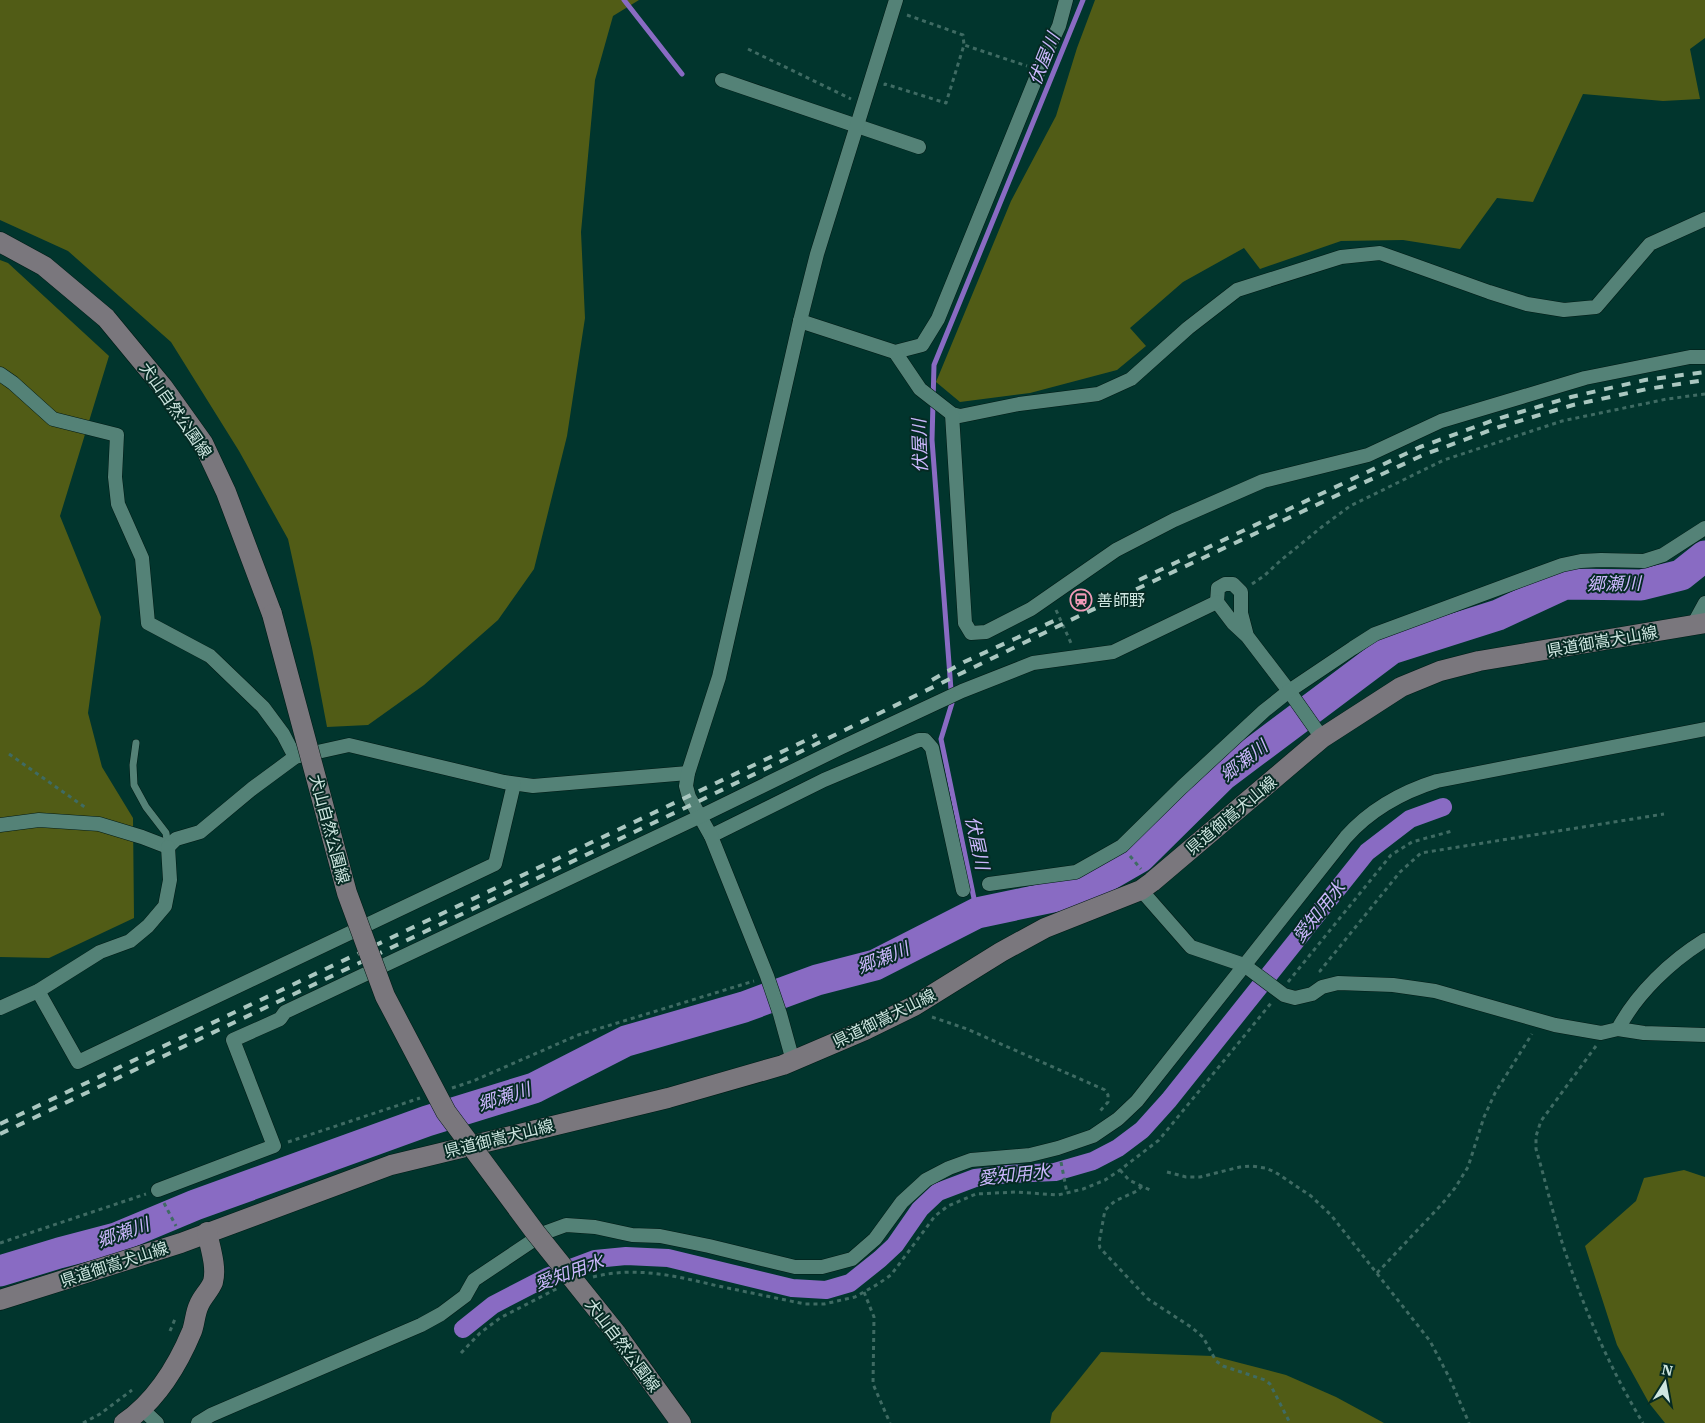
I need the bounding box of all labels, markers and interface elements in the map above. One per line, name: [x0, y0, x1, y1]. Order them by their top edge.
water label: 伏屋川: [1023, 28, 1065, 88]
street label: 犬山自然公園線: [136, 358, 216, 462]
water label: 伏屋川: [907, 417, 932, 473]
water label: 郷瀬川: [1587, 571, 1643, 595]
station icon: 善師野: [1069, 588, 1093, 612]
place label: 善師野: [1097, 590, 1145, 610]
street label: 県道御嵩犬山線: [1545, 621, 1659, 661]
water label: 郷瀬川: [1215, 734, 1274, 786]
street label: 県道御嵩犬山線: [1182, 771, 1280, 859]
street label: 犬山自然公園線: [306, 772, 354, 886]
water label: 伏屋川: [961, 814, 995, 874]
water label: 愛知用水: [1287, 875, 1351, 947]
water label: 郷瀬川: [853, 936, 914, 978]
street label: 県道御嵩犬山線: [829, 984, 939, 1052]
water label: 郷瀬川: [475, 1077, 535, 1116]
street label: 県道御嵩犬山線: [442, 1115, 556, 1161]
water label: 愛知用水: [977, 1159, 1053, 1190]
water label: 郷瀬川: [94, 1212, 154, 1253]
street label: 県道御嵩犬山線: [58, 1237, 170, 1291]
water label: 愛知用水: [531, 1249, 608, 1296]
street label: 犬山自然公園線: [581, 1294, 665, 1396]
north arrow: [1640, 1358, 1690, 1408]
text: N: [1660, 1360, 1675, 1380]

